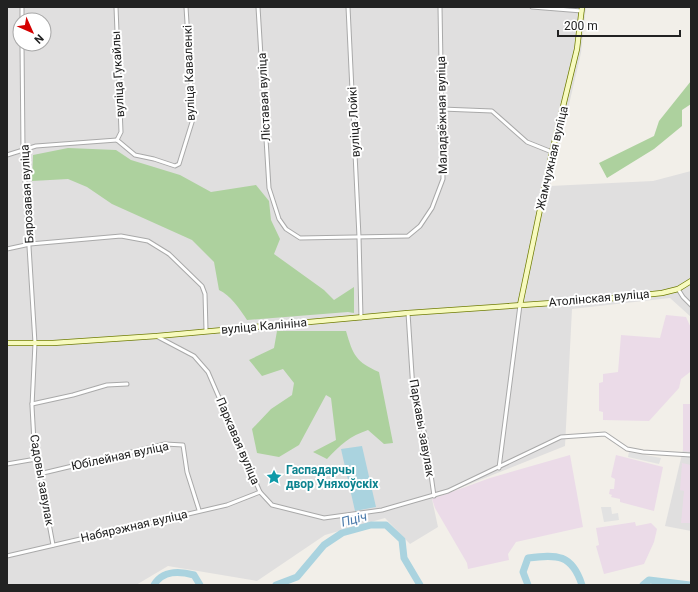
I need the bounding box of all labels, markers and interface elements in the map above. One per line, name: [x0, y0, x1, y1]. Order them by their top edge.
north arrow: [12, 12, 52, 52]
scale bar: [558, 12, 680, 38]
text: 200 m: [564, 19, 598, 33]
street label: вуліца Каваленкі: [180, 25, 198, 121]
street label: вуліца Гукайлы: [109, 30, 127, 118]
text: N: [31, 31, 46, 46]
street label: Ліставая вуліца: [255, 52, 273, 142]
street label: Маладзёжная вуліца: [434, 56, 450, 174]
street label: вуліца Лойкі: [345, 86, 363, 158]
street label: Жамчужная вуліца: [533, 105, 571, 211]
street label: Бярозавая вуліца: [17, 144, 37, 244]
street label: Атолінская вуліца: [548, 287, 650, 309]
street label: вуліца Калініна: [221, 315, 307, 337]
street label: Паркавы завулак: [407, 378, 438, 478]
street label: Паркавая вуліца: [213, 395, 263, 487]
street label: Садовы завулак: [27, 433, 57, 527]
street label: Юбілейная вуліца: [70, 439, 170, 473]
place label: Гаспадарчы двор Уняхоўскіх: [286, 463, 379, 491]
place icon: Гаспадарчы двор Уняхоўскіх: [265, 468, 283, 486]
street label: Набярэжная вуліца: [79, 507, 189, 545]
water label: Пціч: [339, 508, 369, 530]

